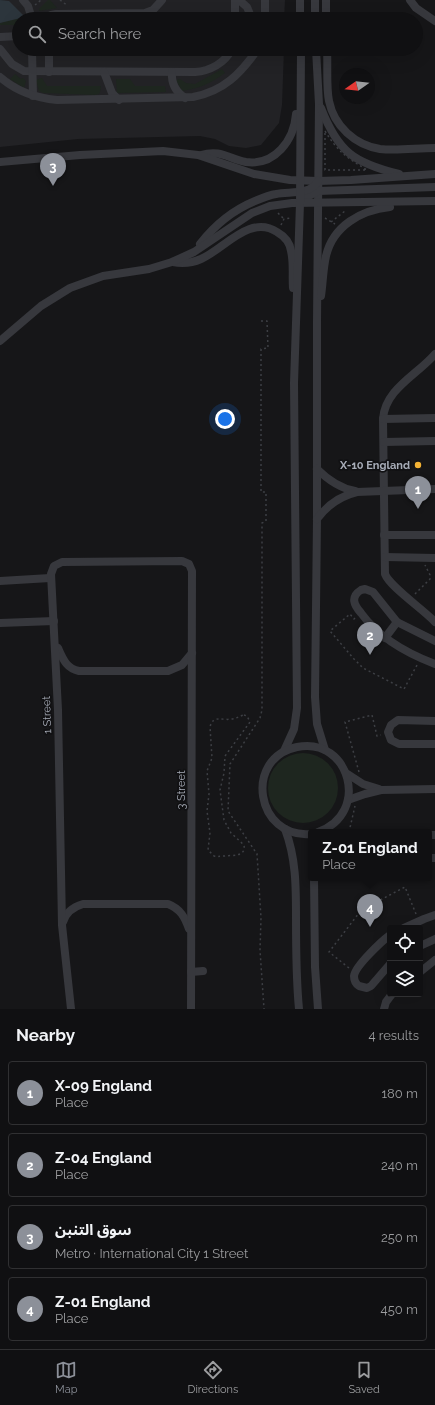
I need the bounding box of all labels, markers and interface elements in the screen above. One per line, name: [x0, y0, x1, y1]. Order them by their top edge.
search box: [12, 12, 423, 56]
icon: search: [26, 23, 48, 45]
text: Search here: [58, 25, 141, 43]
north arrow: [339, 68, 375, 104]
pin: 3: [40, 153, 66, 186]
your location: [215, 409, 235, 429]
place label: X-10 England: [339, 459, 410, 472]
marker: X-10 England: [413, 460, 423, 470]
pin: 1: [405, 476, 431, 509]
pin: 2: [357, 622, 383, 655]
street label: 1 Street: [40, 695, 54, 734]
street label: 3 Street: [175, 770, 188, 810]
popup: [308, 829, 432, 881]
text: Z-01 England: [322, 839, 418, 857]
text: Place: [322, 857, 356, 872]
pin: 4: [357, 894, 383, 927]
map controls: [387, 925, 423, 997]
button: locate: [387, 925, 423, 961]
button: layers: [387, 961, 423, 997]
text: Nearby: [16, 1025, 75, 1045]
text: 4 results: [368, 1028, 419, 1043]
text: X-09 England: [55, 1077, 152, 1095]
text: 1: [27, 1086, 33, 1101]
text: 180 m: [382, 1086, 418, 1101]
text: Place: [55, 1095, 88, 1110]
text: Z-04 England: [55, 1149, 152, 1167]
text: 2: [26, 1158, 34, 1173]
text: 240 m: [381, 1158, 418, 1173]
text: Place: [55, 1167, 88, 1182]
text: سوق التنبن: [55, 1221, 131, 1239]
text: 3: [26, 1230, 34, 1245]
text: 250 m: [381, 1230, 418, 1245]
text: Metro · International City 1 Street: [55, 1246, 248, 1261]
text: Z-01 England: [55, 1293, 151, 1311]
text: 4: [26, 1302, 34, 1317]
text: 450 m: [381, 1302, 418, 1317]
text: Place: [55, 1311, 88, 1326]
tab: Map: [55, 1359, 77, 1396]
tab: Directions: [188, 1359, 238, 1396]
tab: Saved: [348, 1359, 380, 1396]

